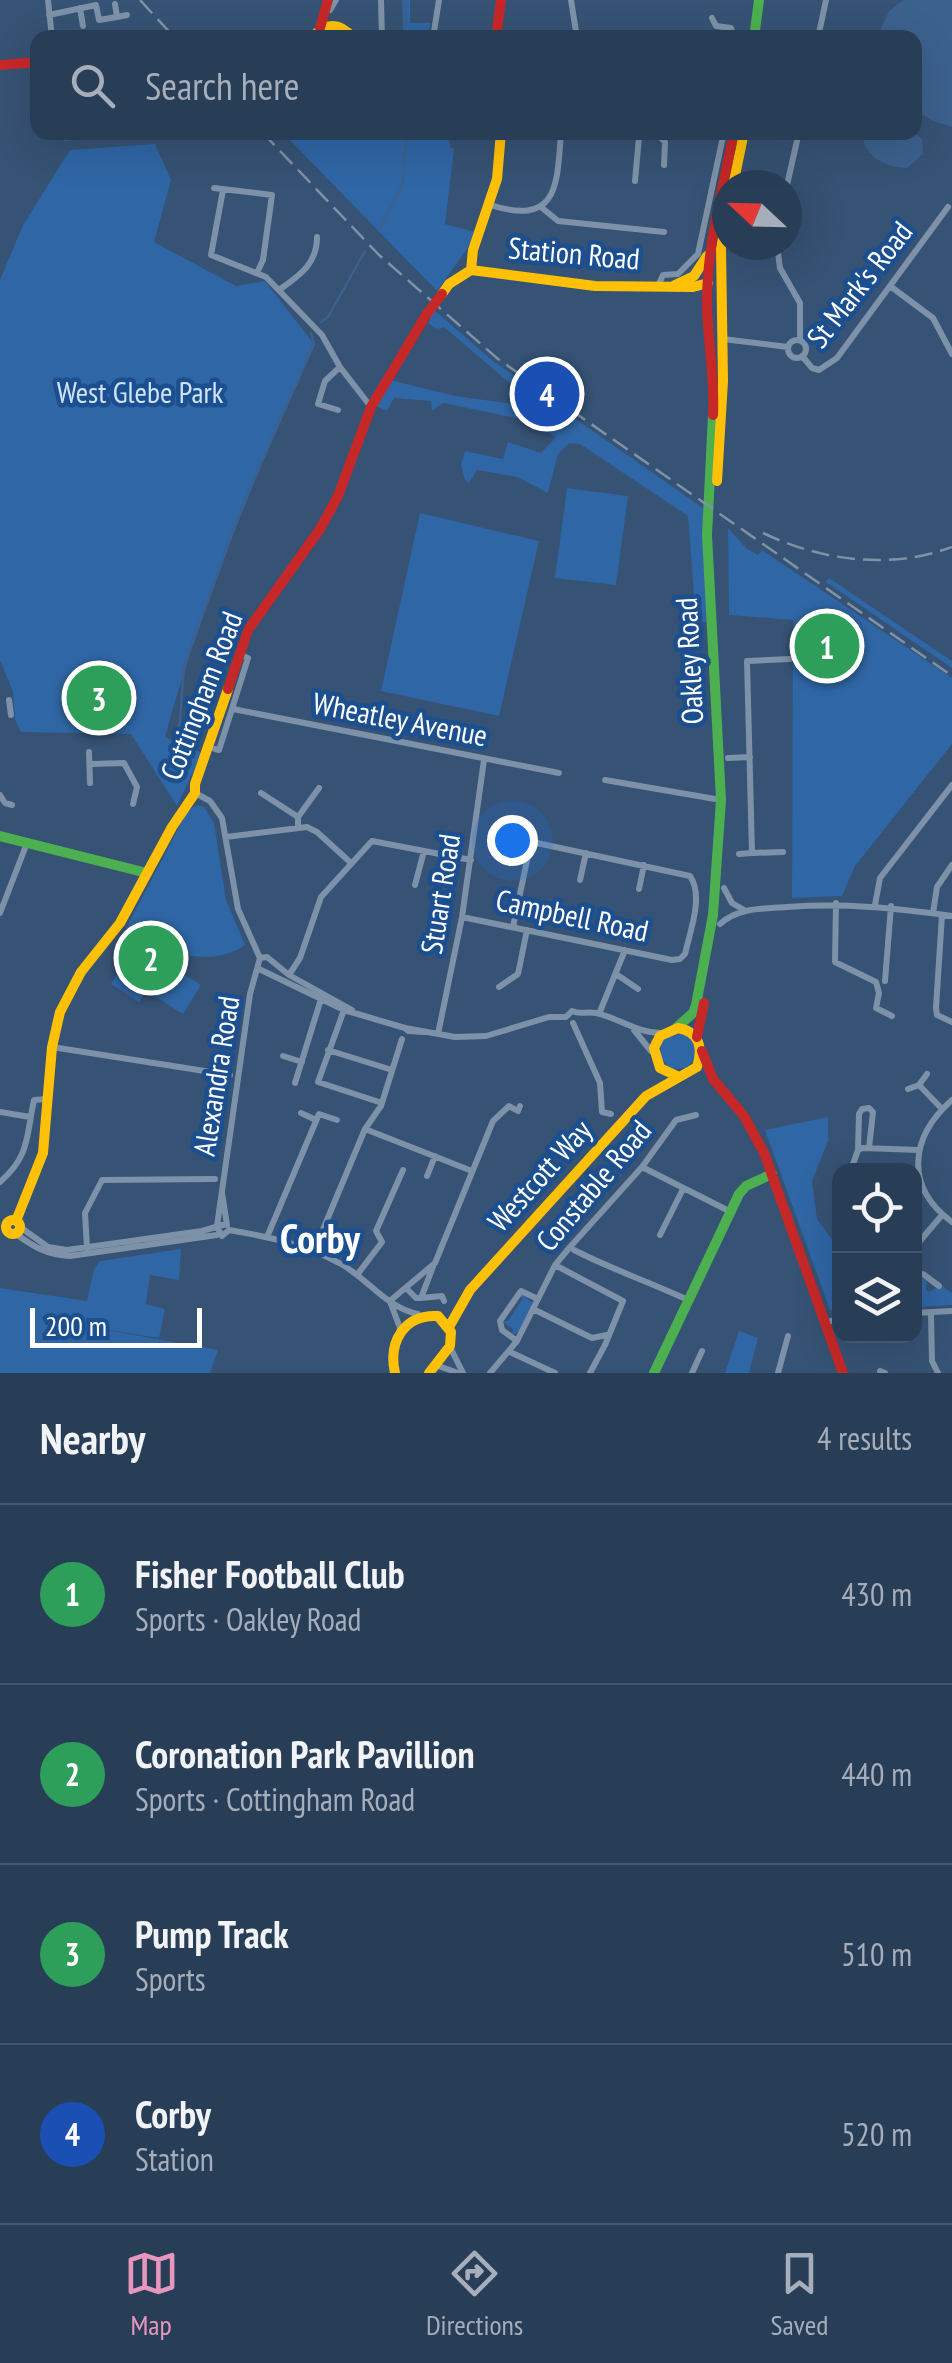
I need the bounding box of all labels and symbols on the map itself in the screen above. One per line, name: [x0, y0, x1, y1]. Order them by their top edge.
north arrow: [712, 170, 802, 260]
street label: St Mark's Road: [797, 213, 920, 355]
street label: Station Road: [507, 227, 641, 278]
pin: 4: [514, 356, 580, 432]
park label: West Glebe Park: [57, 372, 224, 411]
street label: Oakley Road: [666, 597, 711, 725]
street label: Cottingham Road: [151, 606, 251, 785]
pin: 1: [794, 608, 860, 684]
pin: 3: [66, 660, 132, 736]
street label: Wheatley Avenue: [310, 683, 491, 755]
your location: [487, 815, 538, 866]
street label: Stuart Road: [411, 831, 468, 956]
street label: Campbell Road: [493, 879, 652, 950]
pin: 2: [118, 920, 184, 996]
street label: Alexandra Road: [184, 993, 247, 1158]
street label: Westcott Way: [478, 1110, 600, 1239]
street label: Constable Road: [527, 1111, 659, 1259]
district label: Corby: [280, 1212, 361, 1264]
scale bar: [30, 1303, 202, 1348]

